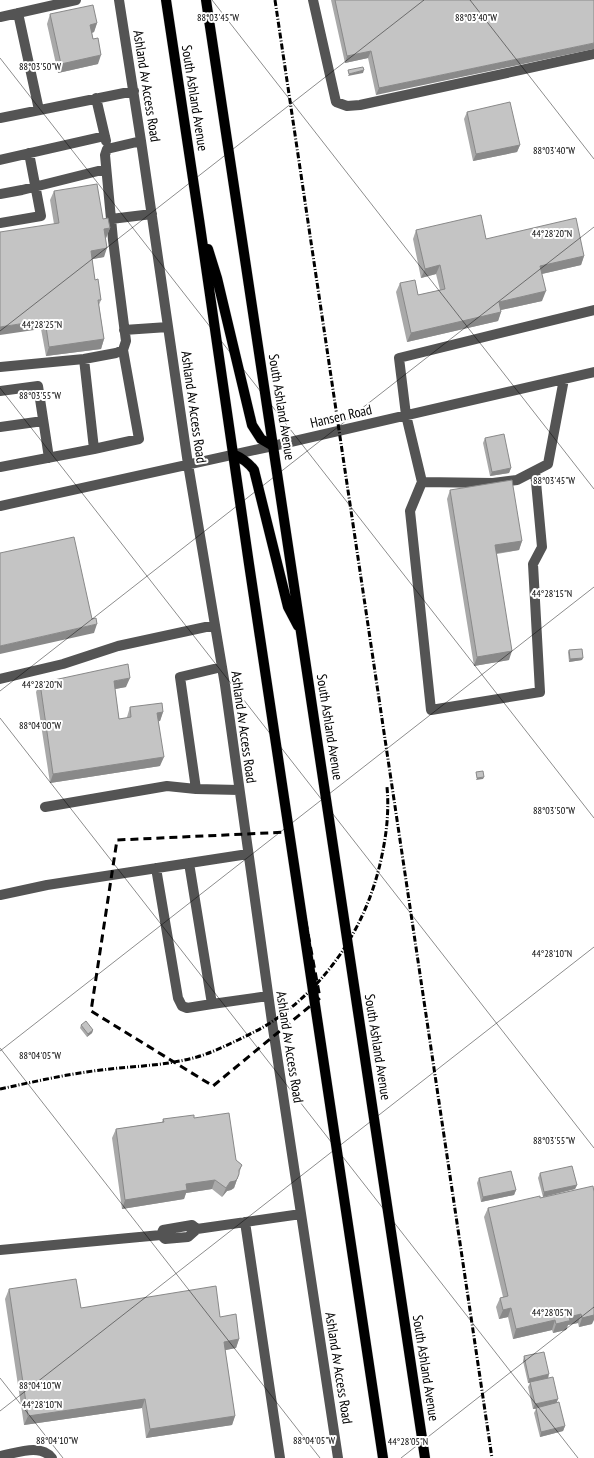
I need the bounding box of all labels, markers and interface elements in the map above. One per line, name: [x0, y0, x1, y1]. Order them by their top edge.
text: 88°03'45"W: [197, 11, 239, 24]
text: 88°03'40"W: [455, 11, 497, 24]
street label: Ashland Av Access Road: [129, 29, 165, 143]
street label: South Ashland Avenue: [178, 44, 212, 153]
text: 88°03'50"W: [19, 60, 61, 73]
text: 88°03'40"W: [533, 144, 575, 157]
text: 44°28'20"N: [532, 227, 572, 240]
text: 44°28'25"N: [22, 318, 62, 331]
street label: Ashland Av Access Road: [177, 350, 211, 464]
street label: South Ashland Avenue: [265, 353, 299, 462]
text: 88°03'55"W: [19, 389, 61, 402]
street label: Hansen Road: [308, 400, 374, 432]
text: 88°03'45"W: [533, 474, 575, 487]
text: 44°28'15"N: [532, 587, 572, 600]
street label: Ashland Av Access Road: [227, 670, 261, 784]
street label: South Ashland Avenue: [313, 673, 347, 782]
text: 44°28'20"N: [22, 678, 62, 691]
text: 88°04'00"W: [19, 719, 61, 732]
text: 88°03'50"W: [533, 804, 575, 817]
text: 44°28'10"N: [532, 947, 572, 960]
street label: Ashland Av Access Road: [272, 990, 308, 1104]
street label: South Ashland Avenue: [361, 993, 395, 1102]
text: 88°04'05"W: [19, 1049, 61, 1062]
text: 88°03'55"W: [533, 1134, 575, 1147]
text: 44°28'05"N: [532, 1306, 572, 1319]
street label: Ashland Av Access Road: [321, 1311, 357, 1425]
street label: South Ashland Avenue: [409, 1314, 443, 1423]
text: 88°04'10"W: [19, 1379, 61, 1392]
text: 44°28'10"N: [22, 1398, 62, 1411]
text: 88°04'10"W: [36, 1434, 78, 1447]
text: 88°04'05"W: [293, 1434, 335, 1447]
text: 44°28'05"N: [388, 1435, 428, 1448]

